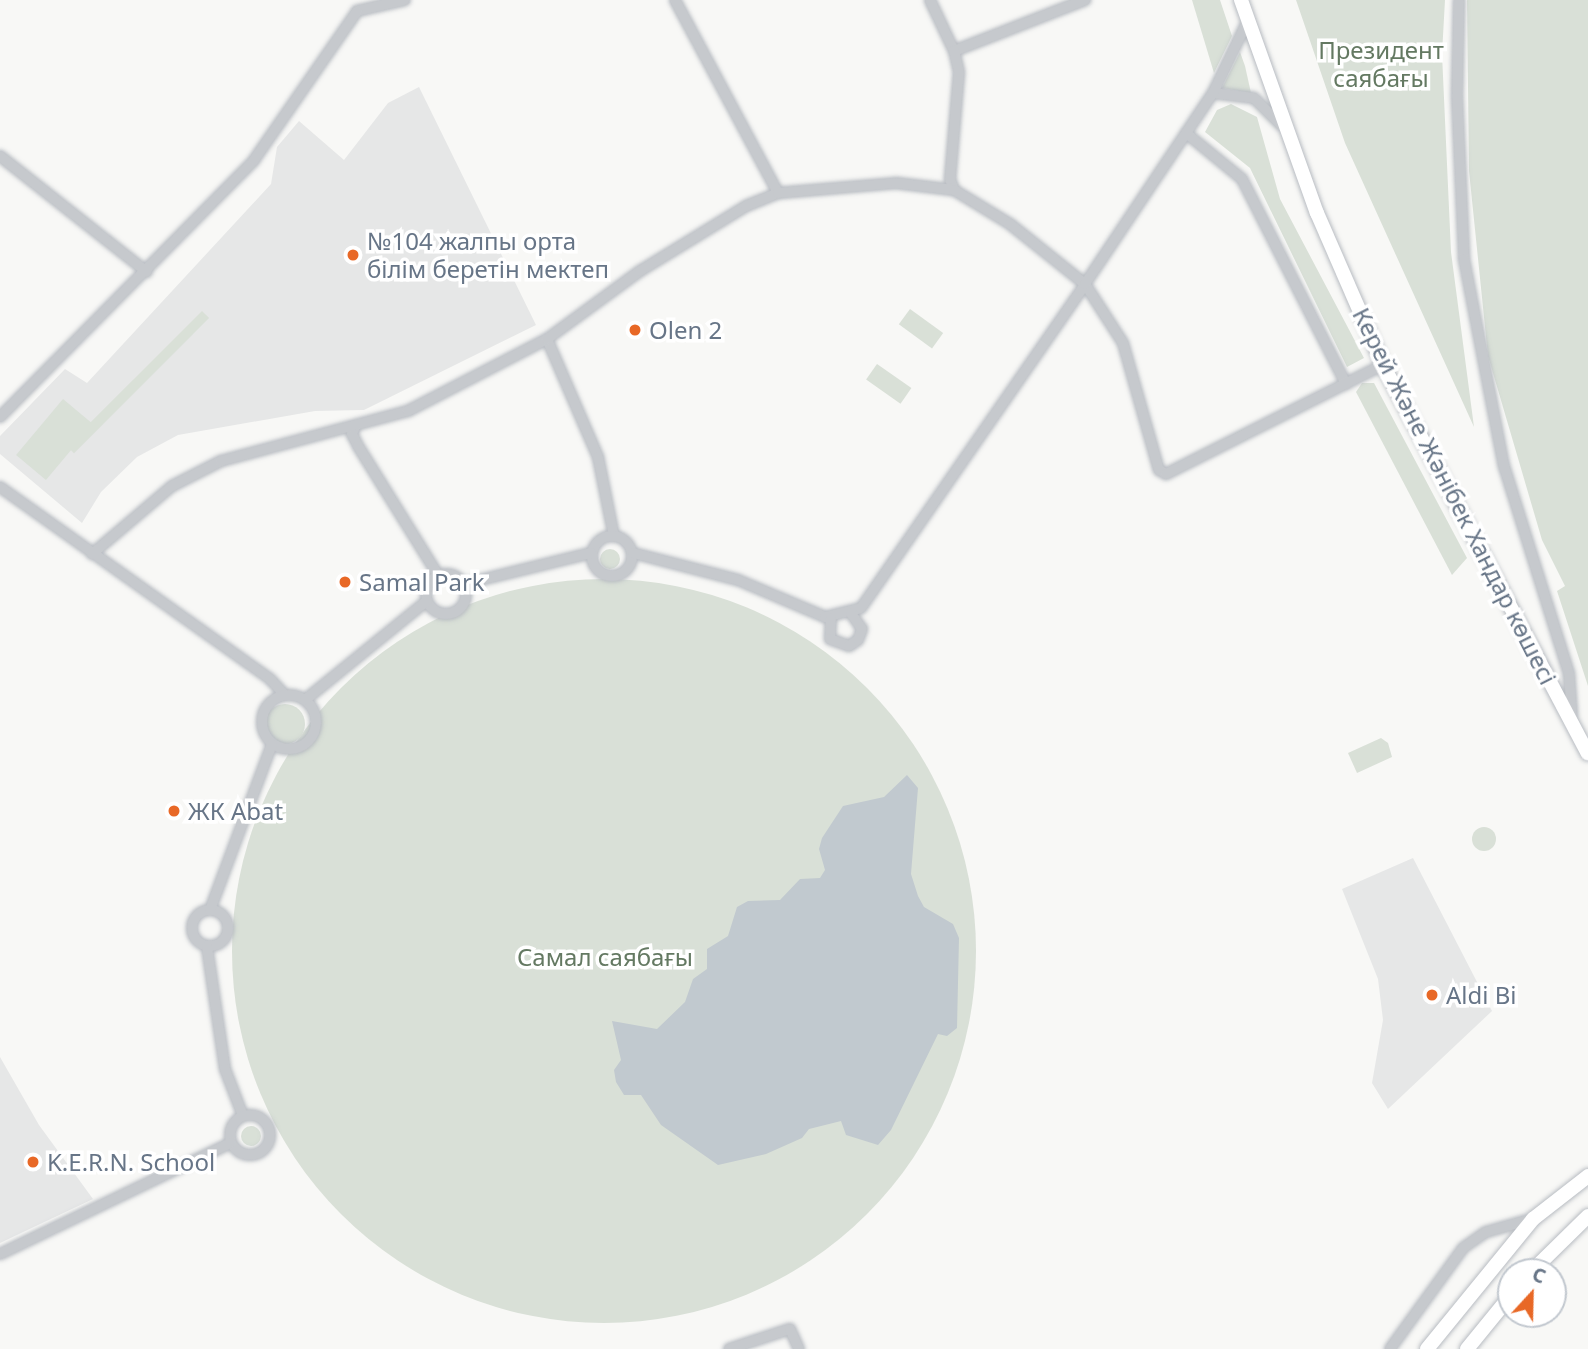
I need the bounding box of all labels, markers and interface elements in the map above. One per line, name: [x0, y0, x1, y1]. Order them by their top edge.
park label: Президент саябағы: [1318, 36, 1444, 92]
place label: №104 жалпы орта білім беретін мектеп: [367, 227, 609, 283]
marker: №104 жалпы орта білім беретін мектеп: [345, 247, 361, 263]
street label: Керей Және Жәнібек Хандар көшесі: [1347, 303, 1563, 689]
place label: Olen 2: [649, 316, 722, 344]
marker: Olen 2: [627, 322, 643, 338]
place label: Samal Park: [359, 568, 485, 596]
marker: Samal Park: [337, 574, 353, 590]
place label: ЖК Abat: [188, 797, 283, 825]
marker: ЖК Abat: [166, 803, 182, 819]
park label: Самал саябағы: [517, 943, 693, 971]
place label: Aldi Bi: [1446, 981, 1517, 1009]
marker: Aldi Bi: [1424, 987, 1440, 1003]
place label: K.E.R.N. School: [47, 1148, 215, 1176]
marker: K.E.R.N. School: [25, 1154, 41, 1170]
north arrow: [1497, 1258, 1567, 1328]
text: С: [1529, 1261, 1550, 1290]

